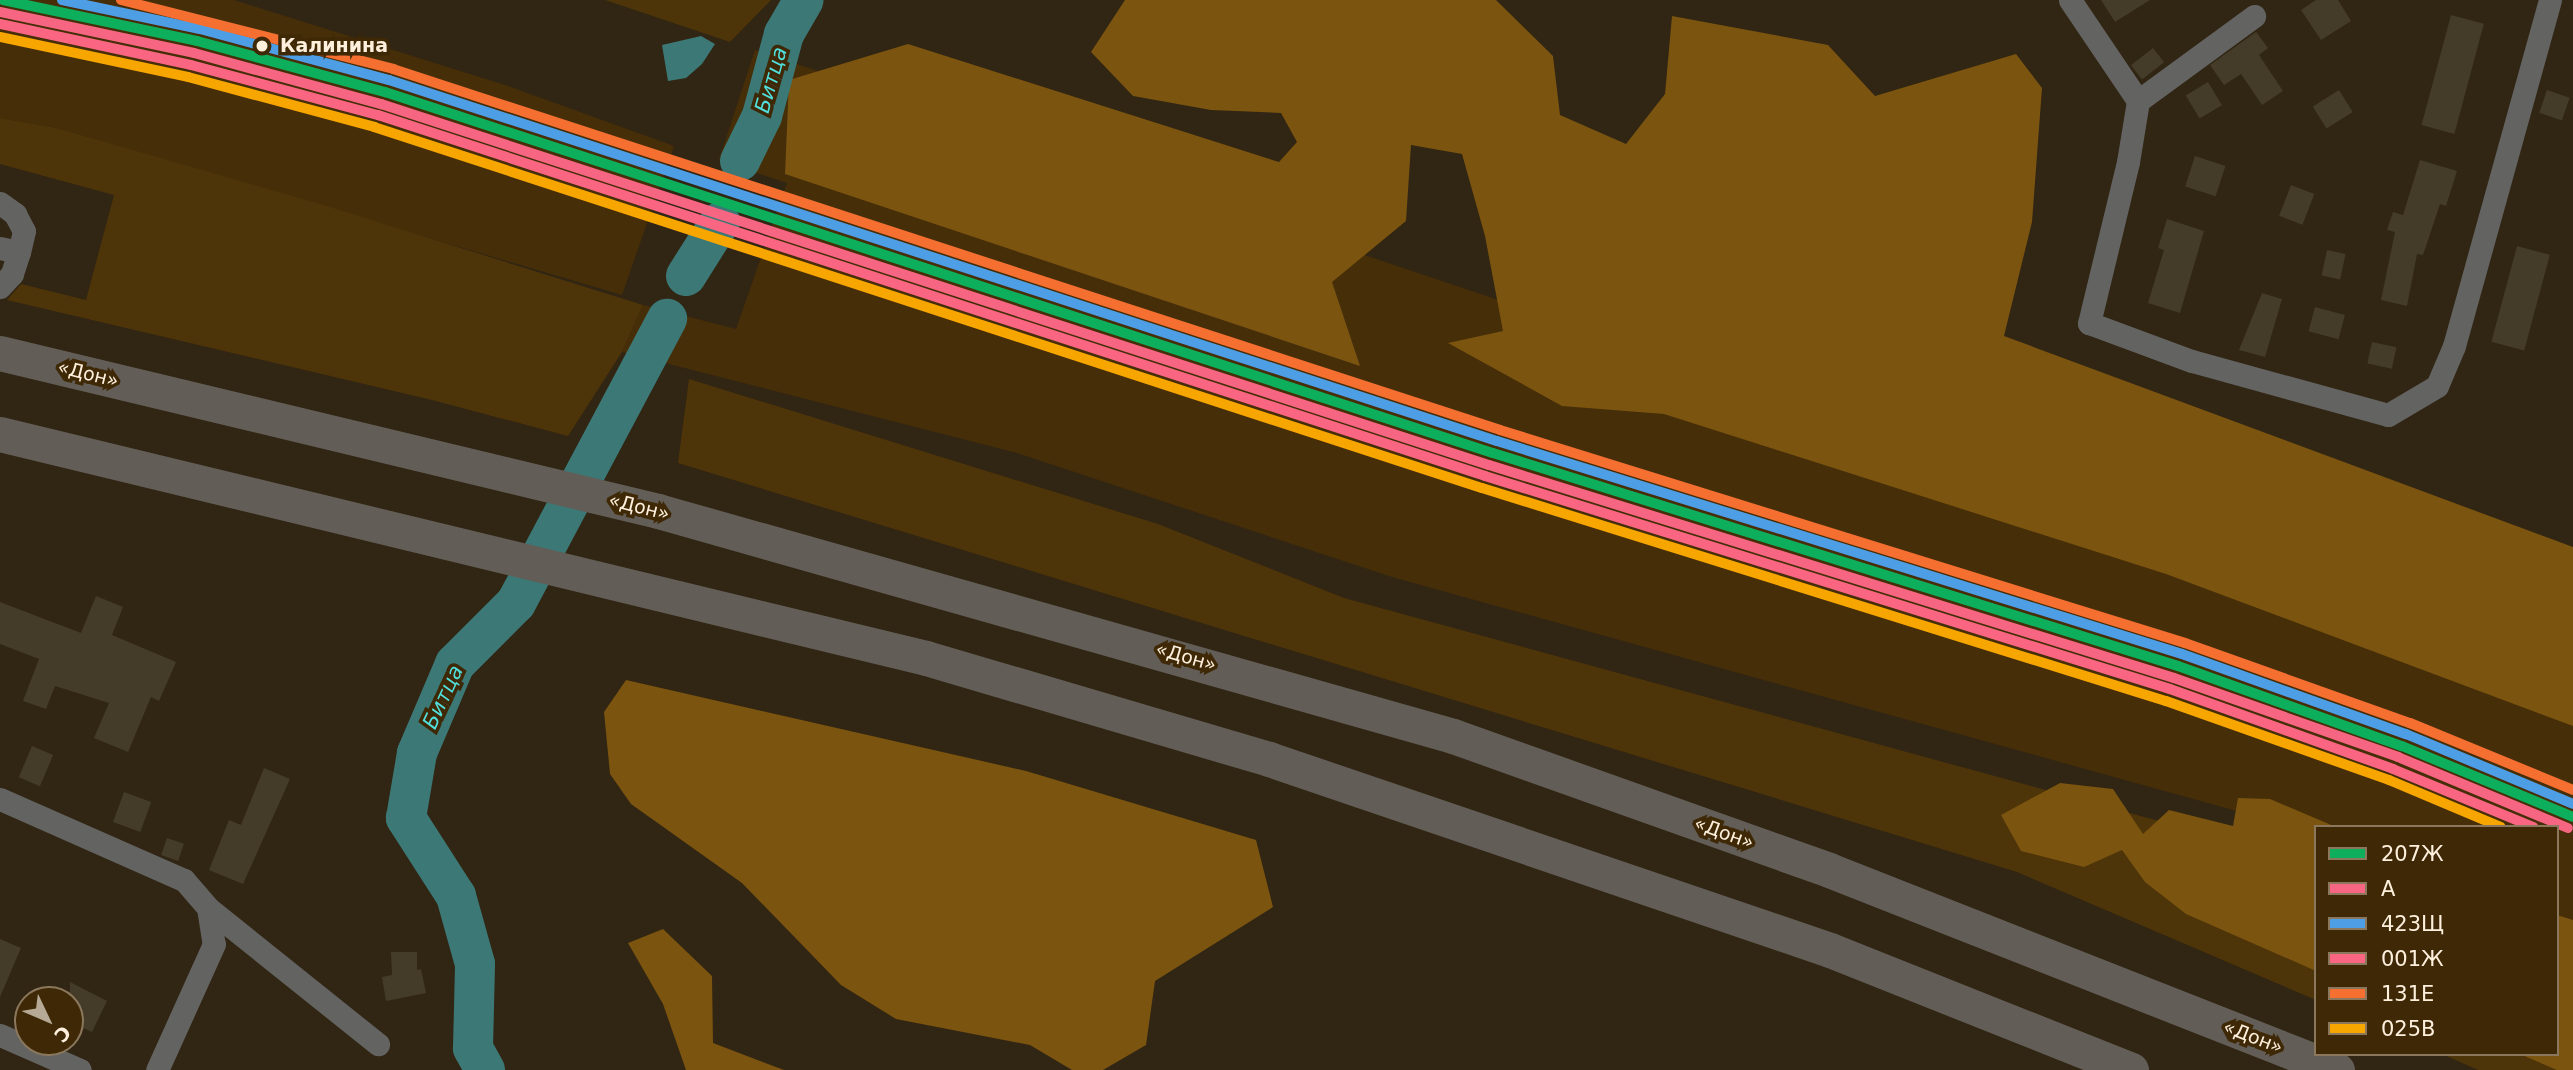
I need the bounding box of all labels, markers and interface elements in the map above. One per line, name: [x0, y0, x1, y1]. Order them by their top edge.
marker: Калинина: [251, 35, 273, 57]
place label: Калинина: [280, 35, 388, 57]
water label: Битца: [750, 44, 792, 116]
street label: «Дон»: [55, 355, 121, 393]
street label: «Дон»: [606, 488, 672, 526]
street label: «Дон»: [1153, 637, 1219, 677]
water label: Битца: [417, 661, 469, 733]
street label: «Дон»: [1691, 812, 1757, 854]
legend: [2314, 825, 2559, 1056]
text: 207Ж: [2381, 842, 2444, 866]
text: A: [2381, 877, 2395, 901]
text: 423Щ: [2381, 912, 2444, 936]
text: 001Ж: [2381, 947, 2444, 971]
text: 131Е: [2381, 982, 2434, 1006]
north arrow: [14, 986, 84, 1056]
street label: «Дон»: [2220, 1015, 2286, 1059]
text: 025В: [2381, 1017, 2436, 1041]
text: С: [50, 1022, 75, 1047]

